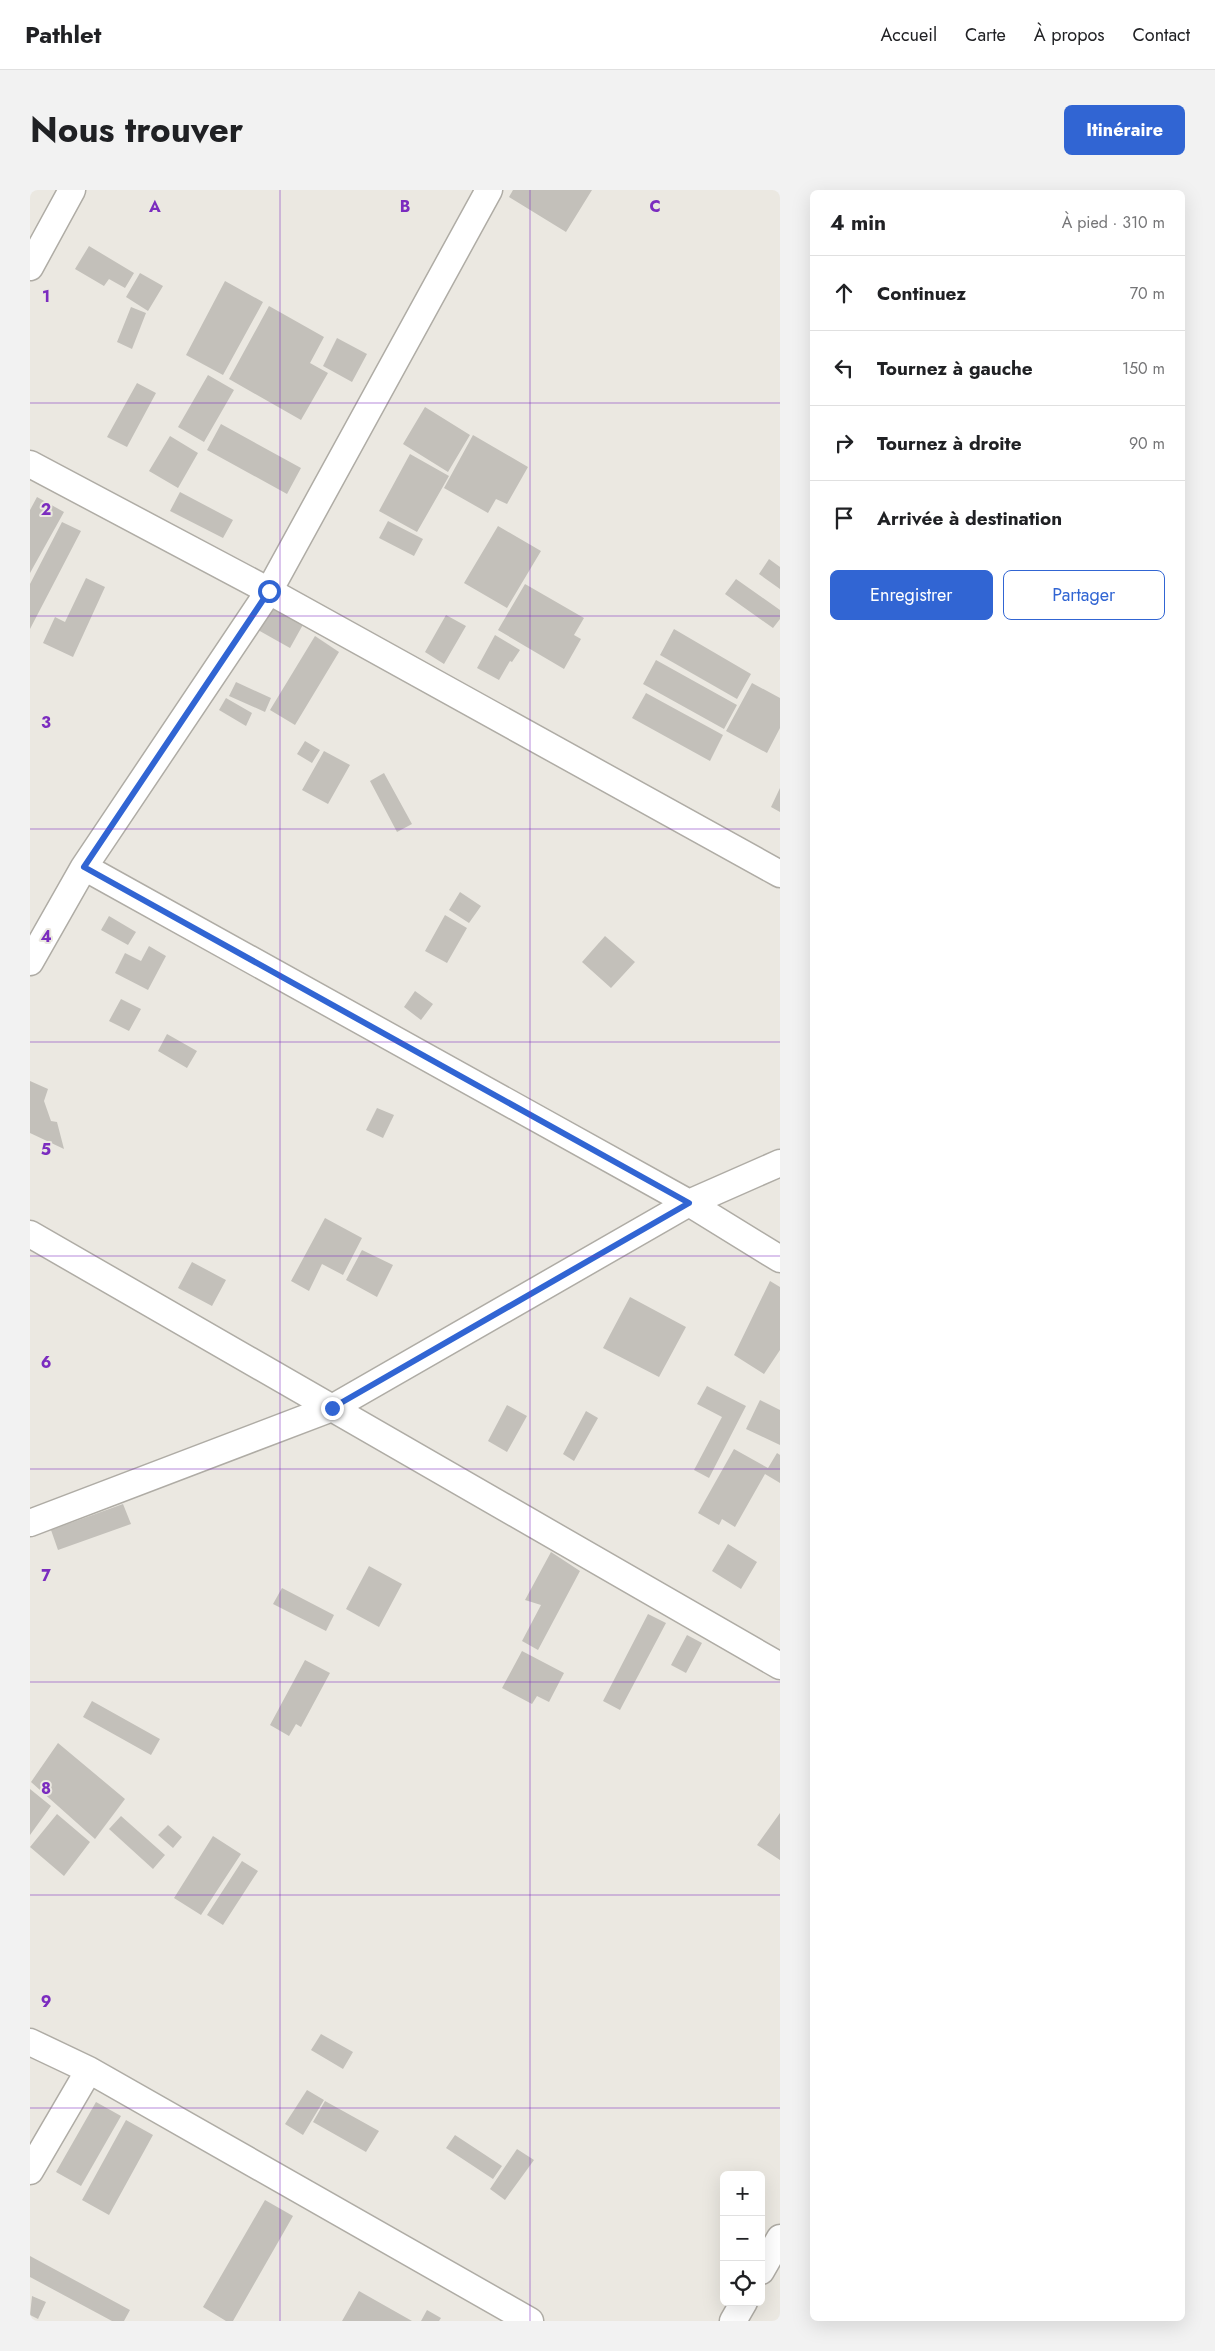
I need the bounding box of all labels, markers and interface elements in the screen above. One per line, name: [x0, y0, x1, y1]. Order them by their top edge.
text: Pathlet: [25, 17, 101, 52]
text: Accueil: [880, 22, 937, 48]
text: Carte: [965, 22, 1006, 48]
text: À propos: [1034, 22, 1104, 48]
text: Contact: [1132, 22, 1190, 48]
text: Nous trouver: [30, 105, 243, 155]
button: Itinéraire: [1064, 105, 1185, 155]
text: A: [148, 195, 161, 218]
text: B: [400, 195, 410, 218]
text: C: [649, 195, 661, 218]
text: 4 min: [830, 208, 886, 238]
text: À pied · 310 m: [1062, 211, 1165, 234]
icon: ahead: [830, 279, 858, 307]
text: Continuez: [877, 280, 966, 307]
text: 70 m: [1130, 282, 1165, 305]
text: 1: [42, 285, 50, 308]
icon: left: [830, 354, 858, 382]
text: Tournez à gauche: [877, 355, 1033, 382]
text: 150 m: [1122, 357, 1165, 380]
icon: right: [830, 429, 858, 457]
text: Tournez à droite: [877, 430, 1022, 457]
text: 90 m: [1129, 432, 1165, 455]
text: 2: [41, 498, 51, 521]
icon: arrive: [830, 504, 858, 532]
text: Arrivée à destination: [877, 505, 1062, 532]
button: Enregistrer: [830, 570, 993, 620]
button: Partager: [1003, 570, 1165, 620]
route start: [258, 580, 281, 603]
text: 3: [41, 711, 51, 734]
text: 4: [40, 925, 52, 948]
text: 5: [41, 1138, 51, 1161]
text: 6: [41, 1351, 51, 1374]
route end: [321, 1397, 344, 1420]
text: 7: [41, 1564, 51, 1587]
text: 8: [41, 1777, 51, 1800]
text: 9: [41, 1990, 51, 2013]
map controls: [720, 2171, 765, 2306]
button: +: [720, 2171, 765, 2216]
button: −: [720, 2216, 765, 2261]
button: locate: [720, 2261, 765, 2306]

